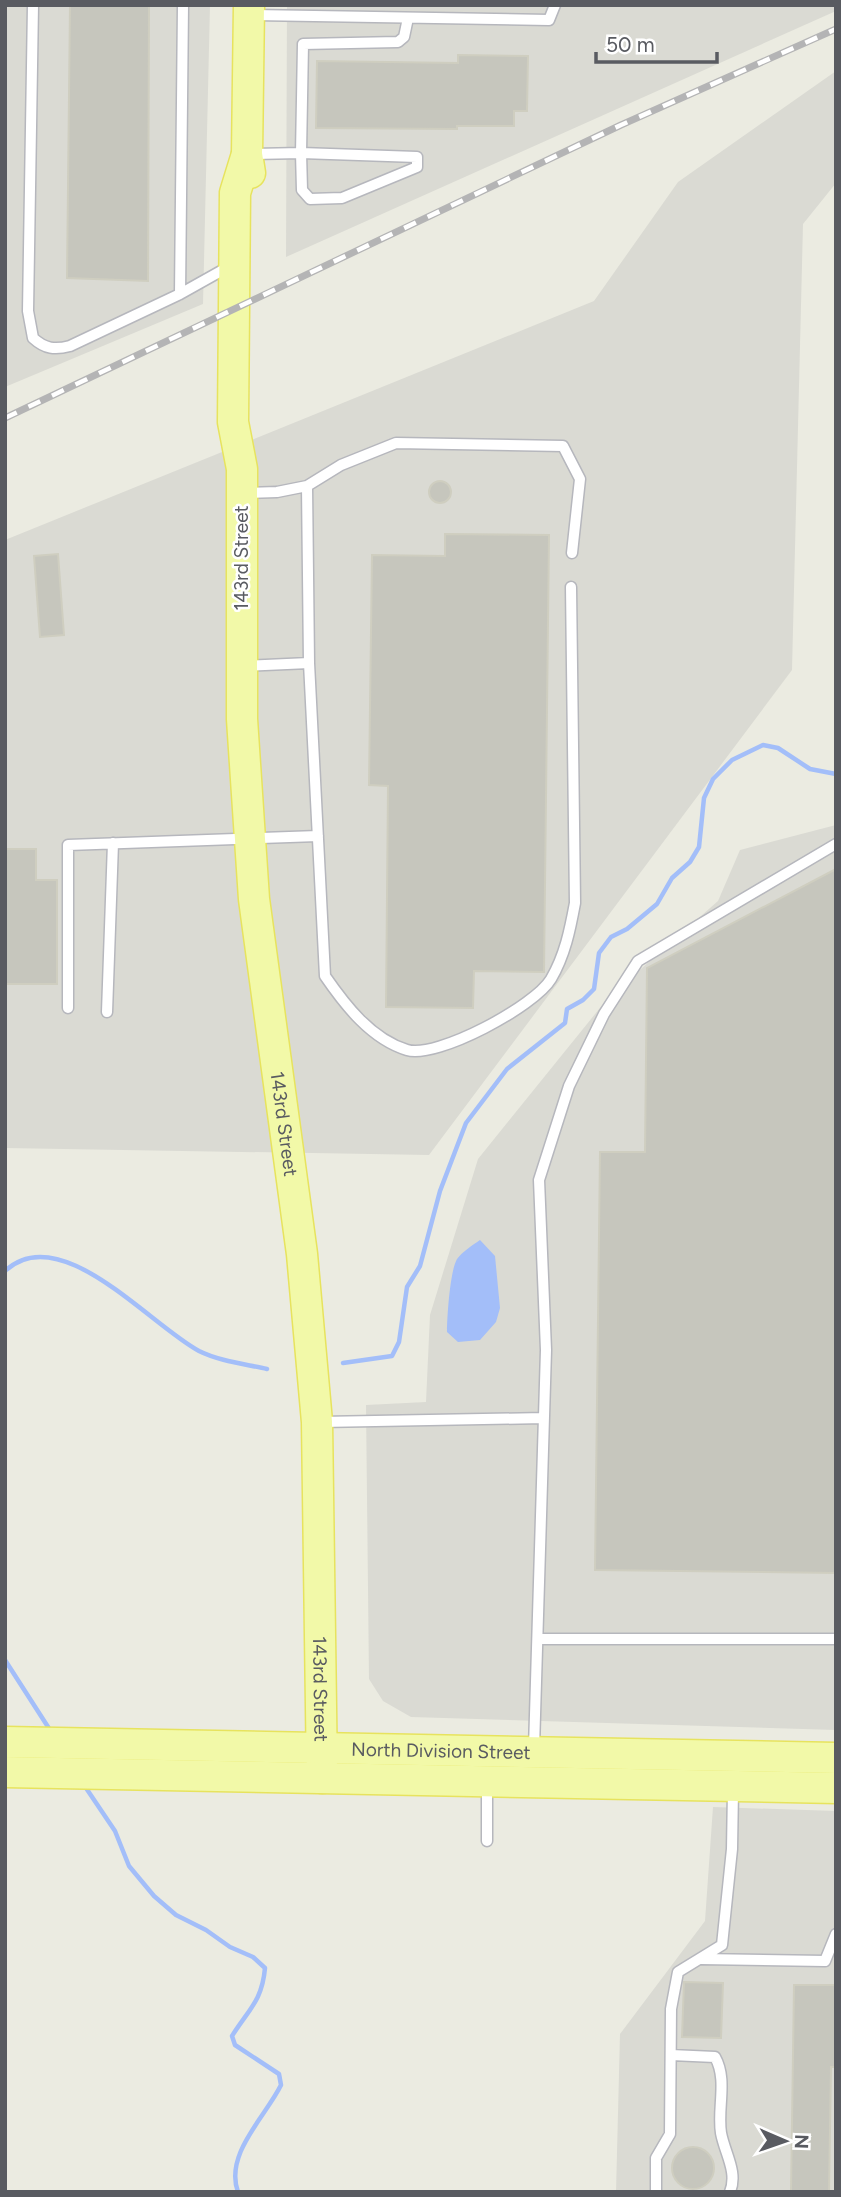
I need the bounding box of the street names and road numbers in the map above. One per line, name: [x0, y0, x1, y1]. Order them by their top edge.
street label: 143rd Street: [230, 505, 253, 611]
street label: 143rd Street: [265, 1070, 302, 1178]
street label: 143rd Street: [308, 1636, 332, 1742]
street label: North Division Street: [351, 1738, 531, 1764]

